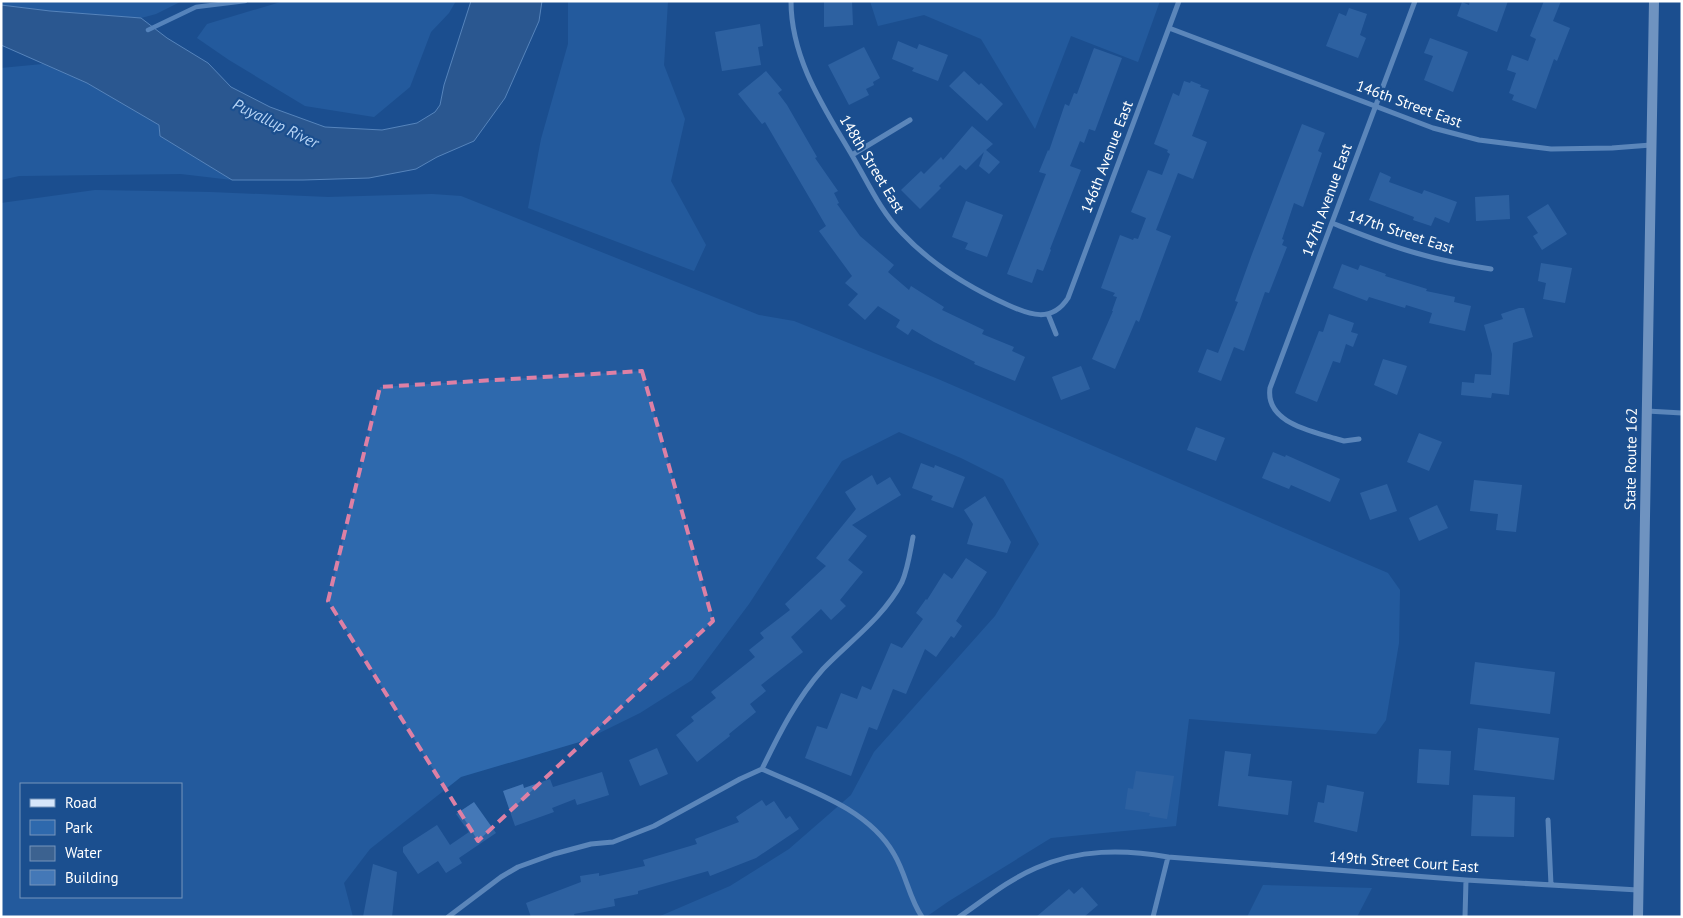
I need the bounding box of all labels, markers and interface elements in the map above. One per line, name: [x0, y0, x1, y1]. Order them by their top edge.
street label: 146th Street East: [1354, 76, 1465, 131]
water label: Puyallup River: [230, 94, 324, 153]
street label: 146th Avenue East: [1076, 98, 1137, 216]
street label: 148th Street East: [836, 111, 909, 216]
street label: 147th Avenue East: [1297, 141, 1356, 259]
street label: 147th Street East: [1346, 205, 1457, 258]
street label: State Route 162: [1620, 408, 1641, 510]
legend: [20, 783, 182, 898]
text: Road: [65, 793, 97, 812]
text: Park: [65, 818, 93, 837]
text: Water: [65, 843, 102, 862]
street label: 149th Street Court East: [1329, 847, 1479, 876]
text: Building: [65, 868, 119, 887]

